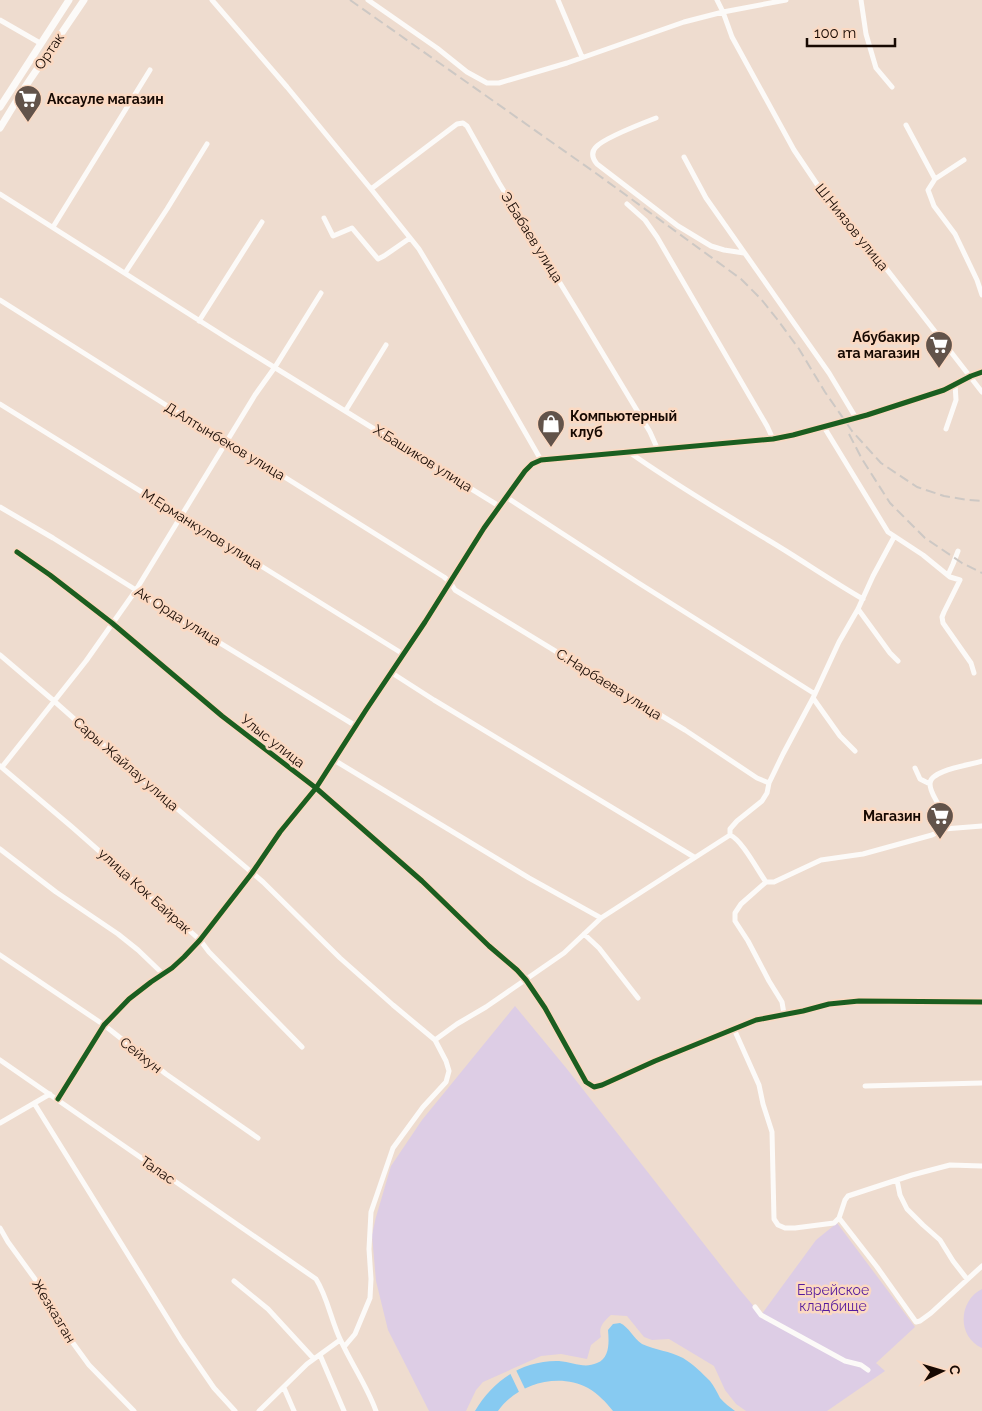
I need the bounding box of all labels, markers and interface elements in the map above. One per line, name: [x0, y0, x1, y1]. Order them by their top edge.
scale bar: [807, 15, 894, 47]
text: 100 m: [814, 24, 856, 42]
street label: Ортак: [31, 30, 67, 72]
supermarket icon: Аксауле магазин: [13, 84, 43, 123]
place label: Аксауле магазин: [47, 91, 164, 107]
street label: Ш.Ниязов улица: [812, 180, 892, 274]
street label: Э.Бабаев улица: [498, 189, 566, 285]
place label: Абубакир ата магазин: [838, 329, 920, 361]
supermarket icon: Абубакир ата магазин: [924, 330, 954, 369]
street label: Д.Алтынбеков улица: [162, 399, 288, 483]
place label: Компьютерный клуб: [570, 408, 677, 440]
shop icon: Компьютерный клуб: [536, 409, 566, 448]
street label: Х.Башиков улица: [371, 421, 475, 495]
street label: М.Ерманкулов улица: [139, 485, 265, 573]
street label: Ак Орда улица: [132, 583, 224, 649]
street label: С.Нарбаева улица: [553, 645, 665, 723]
street label: Улыс улица: [238, 711, 308, 771]
street label: Сары Жайлау улица: [70, 714, 182, 814]
supermarket icon: Магазин: [925, 801, 955, 840]
place label: Магазин: [863, 808, 921, 824]
street label: улица Кок Байрак: [95, 845, 195, 937]
street label: Сейхун: [117, 1034, 165, 1076]
street label: Талас: [138, 1153, 178, 1187]
street label: Жезказган: [29, 1277, 79, 1345]
park label: Еврейское кладбище: [797, 1282, 869, 1314]
north arrow: [917, 1346, 967, 1396]
text: С: [947, 1364, 963, 1376]

